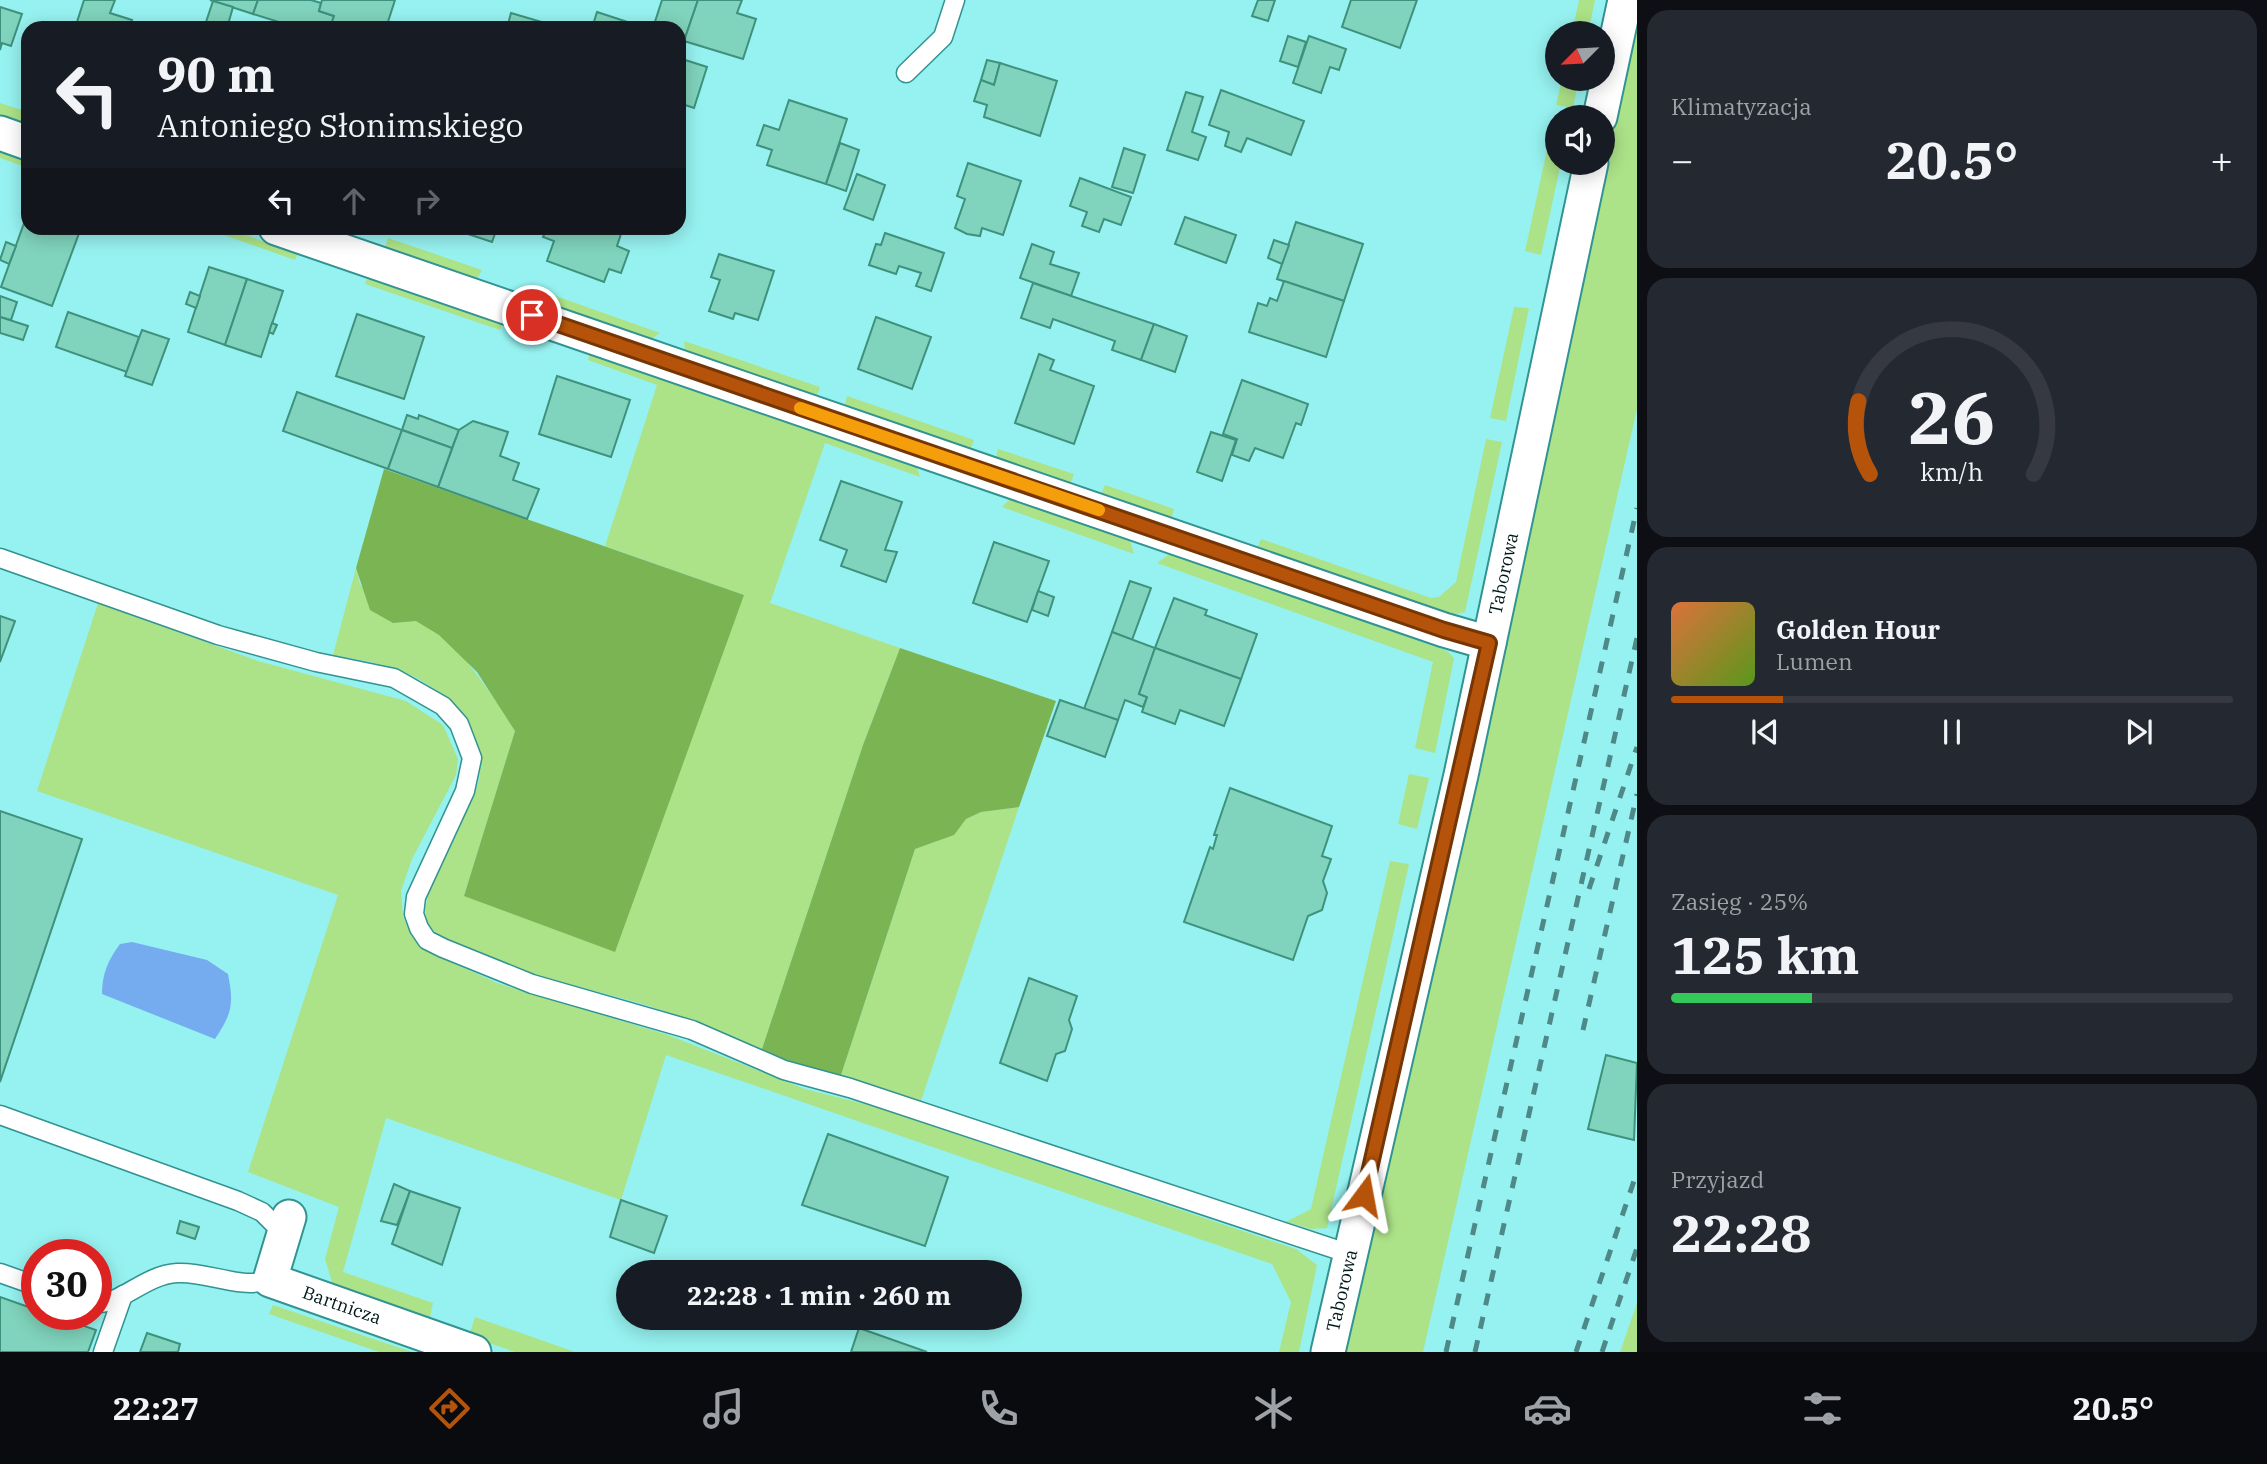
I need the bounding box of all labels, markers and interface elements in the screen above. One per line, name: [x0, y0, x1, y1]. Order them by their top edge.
north arrow: [1545, 21, 1615, 91]
map controls: [1545, 21, 1615, 175]
text: 90 m: [157, 42, 275, 105]
icon: left: [42, 49, 133, 140]
text: Klimatyzacja: [1671, 91, 1812, 121]
text: Antoniego Słonimskiego: [157, 104, 524, 146]
button: sound: [1545, 105, 1615, 175]
text: 20.5°: [1886, 126, 2018, 193]
text: −: [1671, 135, 1694, 184]
text: +: [2210, 135, 2233, 184]
icon: left: [262, 182, 300, 220]
icon: ahead: [335, 182, 373, 220]
icon: right: [408, 182, 446, 220]
pin: [502, 285, 562, 345]
icon: arrive: [513, 296, 551, 334]
text: 26: [1908, 369, 1996, 464]
text: km/h: [1920, 454, 1984, 487]
street label: Taborowa: [1483, 530, 1523, 617]
text: Golden Hour: [1776, 612, 1940, 646]
text: Lumen: [1776, 646, 1853, 676]
icon: previous: [1746, 713, 1784, 751]
icon: pause: [1933, 713, 1971, 751]
icon: next: [2120, 713, 2158, 751]
text: Zasięg · 25%: [1671, 886, 1808, 916]
text: 125 km: [1671, 921, 1860, 988]
position arrow: [1327, 1158, 1401, 1232]
text: Przyjazd: [1671, 1164, 1764, 1194]
text: 22:28: [1671, 1199, 1812, 1266]
speed limit sign: 30: [21, 1239, 112, 1330]
street label: Taborowa: [1321, 1247, 1362, 1334]
text: 22:28 · 1 min · 260 m: [687, 1278, 951, 1312]
street label: Bartnicza: [300, 1280, 385, 1329]
icon: directions: [425, 1384, 474, 1433]
icon: music: [699, 1384, 748, 1433]
icon: phone: [974, 1384, 1023, 1433]
icon: climate: [1249, 1384, 1298, 1433]
icon: car: [1523, 1384, 1572, 1433]
icon: filters: [1798, 1384, 1847, 1433]
text: 22:27: [113, 1387, 199, 1429]
text: 20.5°: [2072, 1387, 2154, 1429]

